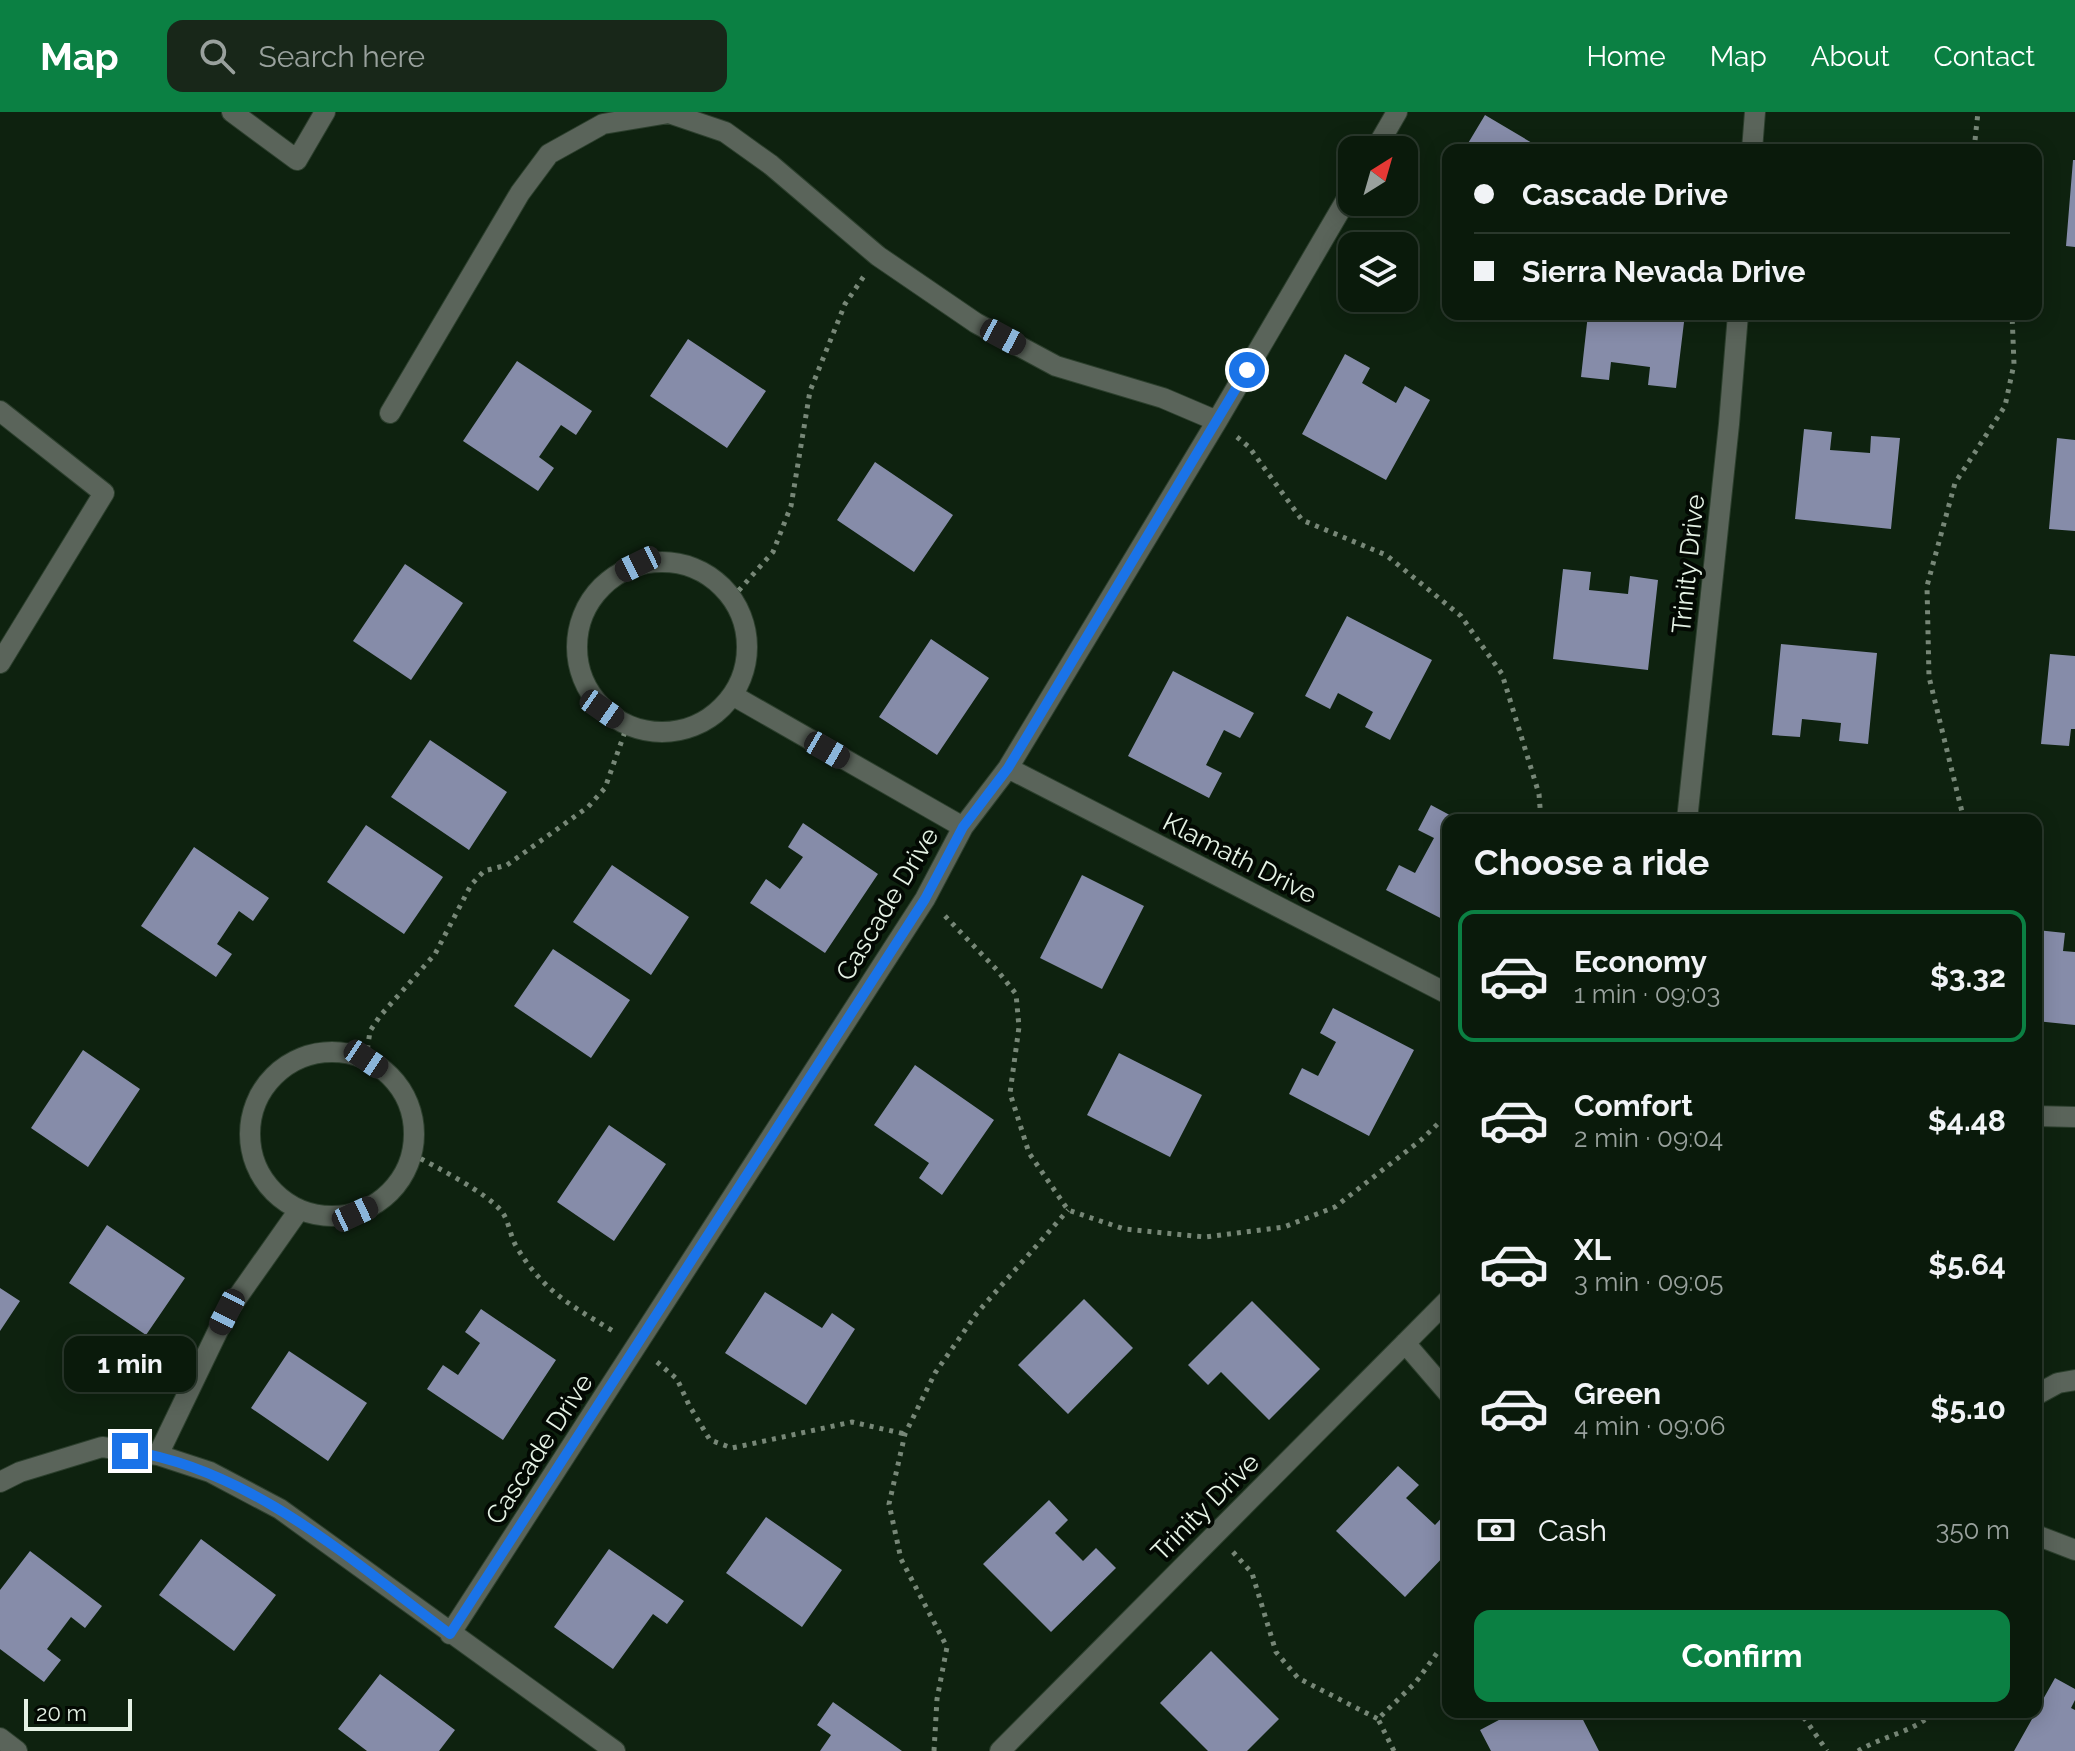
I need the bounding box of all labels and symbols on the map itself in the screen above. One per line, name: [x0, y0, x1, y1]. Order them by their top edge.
north arrow: [1338, 136, 1418, 216]
car: [976, 315, 1030, 359]
route start: [1229, 352, 1265, 388]
street label: Trinity Drive: [1666, 493, 1710, 635]
car: [611, 543, 665, 585]
car: [575, 685, 629, 733]
car: [800, 728, 854, 772]
street label: Klamath Drive: [1158, 806, 1322, 910]
street label: Cascade Drive: [830, 822, 944, 986]
car: [339, 1036, 393, 1082]
car: [328, 1193, 382, 1235]
car: [205, 1285, 249, 1339]
callout: 1 min: [64, 1335, 196, 1391]
street label: Cascade Drive: [479, 1368, 599, 1530]
route end: [112, 1433, 148, 1469]
street label: Trinity Drive: [1145, 1447, 1265, 1567]
scale bar: [24, 1695, 132, 1731]

